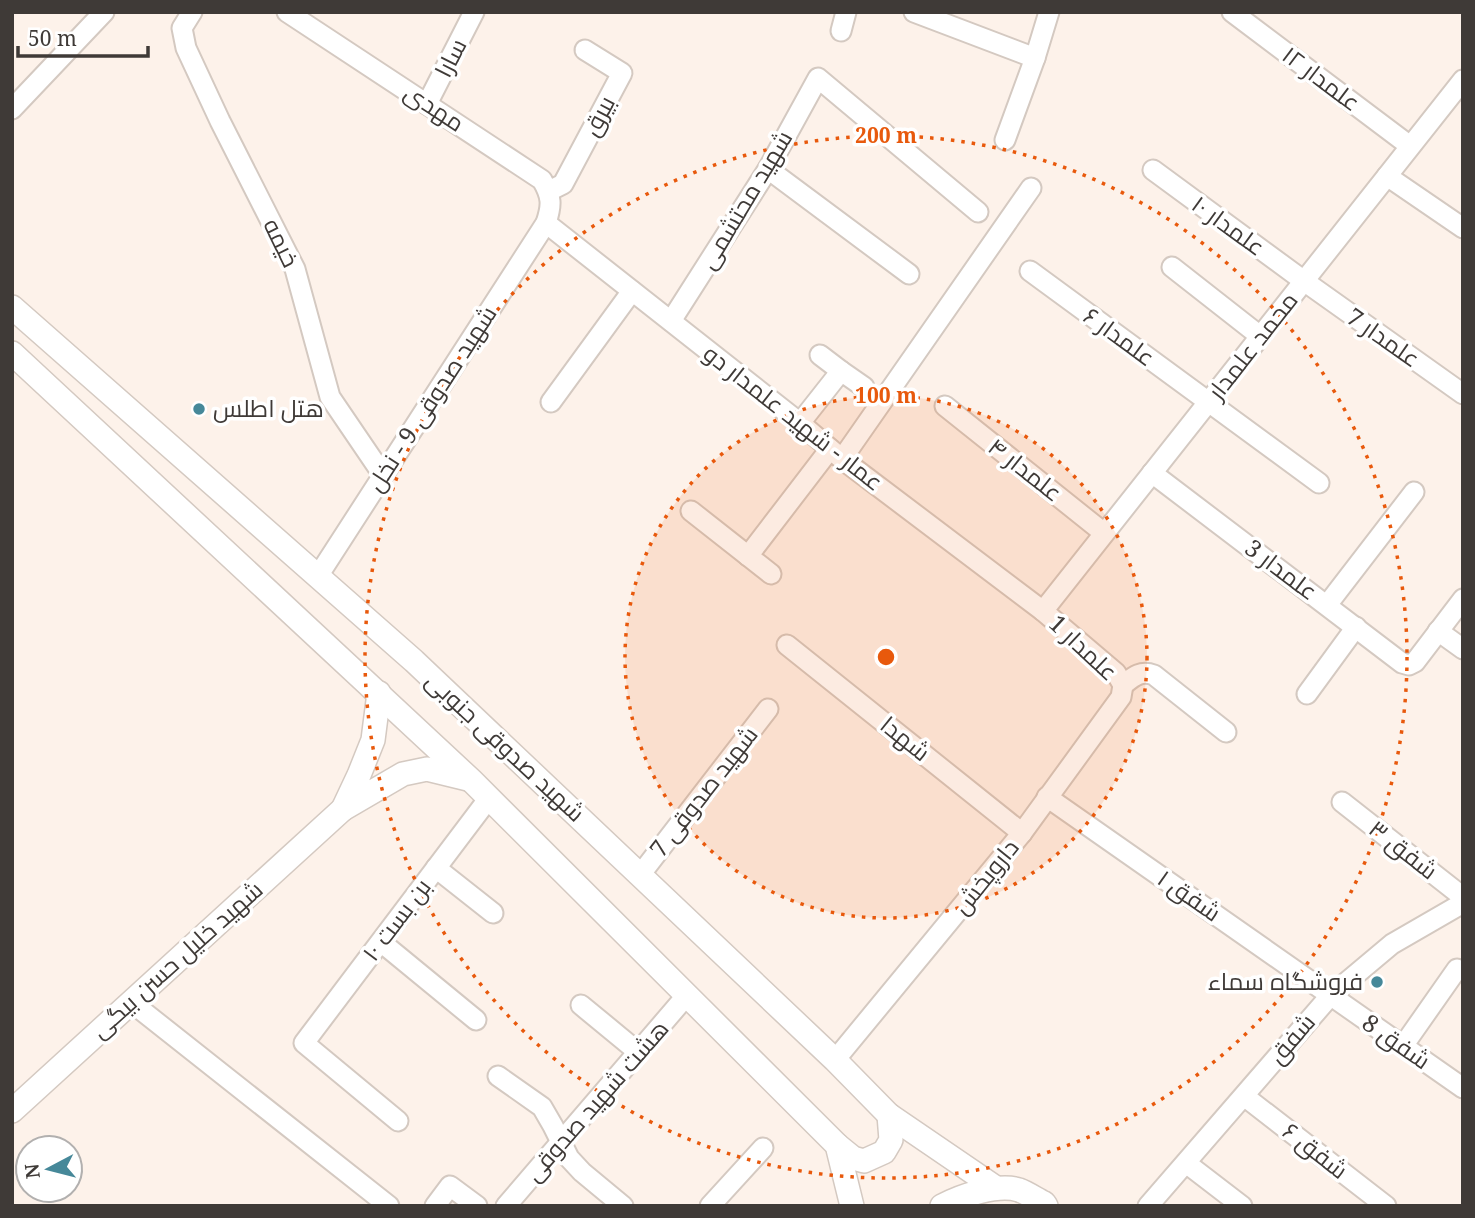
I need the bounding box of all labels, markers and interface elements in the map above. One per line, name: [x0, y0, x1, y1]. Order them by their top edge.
scale bar: [18, 14, 147, 58]
text: 50 m: [28, 24, 77, 52]
street label: سارا: [426, 32, 473, 82]
street label: علمدار ۱۲: [1276, 38, 1368, 118]
street label: مهدی: [398, 75, 471, 138]
street label: بیرق: [573, 89, 622, 141]
text: 200 m: [855, 121, 917, 149]
street label: شهید محتشمی: [690, 124, 799, 275]
street label: علمدار ۱۰: [1186, 187, 1272, 263]
street label: خیمه: [256, 212, 308, 272]
street label: محمد علمدار: [1198, 284, 1304, 407]
street label: شهید صدوقی 9 - نخل: [358, 299, 503, 498]
street label: علمدار ۶: [1077, 299, 1162, 373]
street label: علمدار 7: [1340, 299, 1427, 374]
street label: عمار - شهید علمدار دو: [697, 336, 891, 497]
text: 100 m: [855, 381, 917, 409]
place label: هتل اطلس: [213, 391, 324, 424]
marker: هتل اطلس: [191, 401, 207, 417]
street label: علمدار ۴: [982, 429, 1070, 508]
street label: علمدار 3: [1239, 531, 1325, 607]
street label: علمدار 1: [1042, 607, 1126, 687]
centre of rings: [874, 645, 898, 669]
street label: شهید صدوقی جنوبی: [419, 663, 593, 828]
street label: شهدا: [874, 708, 938, 768]
street label: شهید صدوقی 7: [641, 719, 764, 864]
street label: شفق ۳: [1363, 811, 1445, 886]
street label: داروپخش: [944, 831, 1026, 921]
street label: شفق ۱: [1152, 861, 1228, 928]
street label: بن بست ۱۰: [354, 871, 438, 967]
street label: شهید خلیل حسن بیگی: [83, 873, 269, 1045]
place label: فروشگاه سماء: [1208, 964, 1363, 997]
marker: فروشگاه سماء: [1369, 974, 1385, 990]
street label: شفق 8: [1356, 1005, 1438, 1076]
street label: شفق: [1260, 1006, 1322, 1070]
street label: هشت شهید صدوقی: [516, 1012, 675, 1188]
street label: شفق ۶: [1276, 1114, 1355, 1186]
north arrow: [14, 1134, 84, 1204]
text: N: [18, 1162, 46, 1180]

